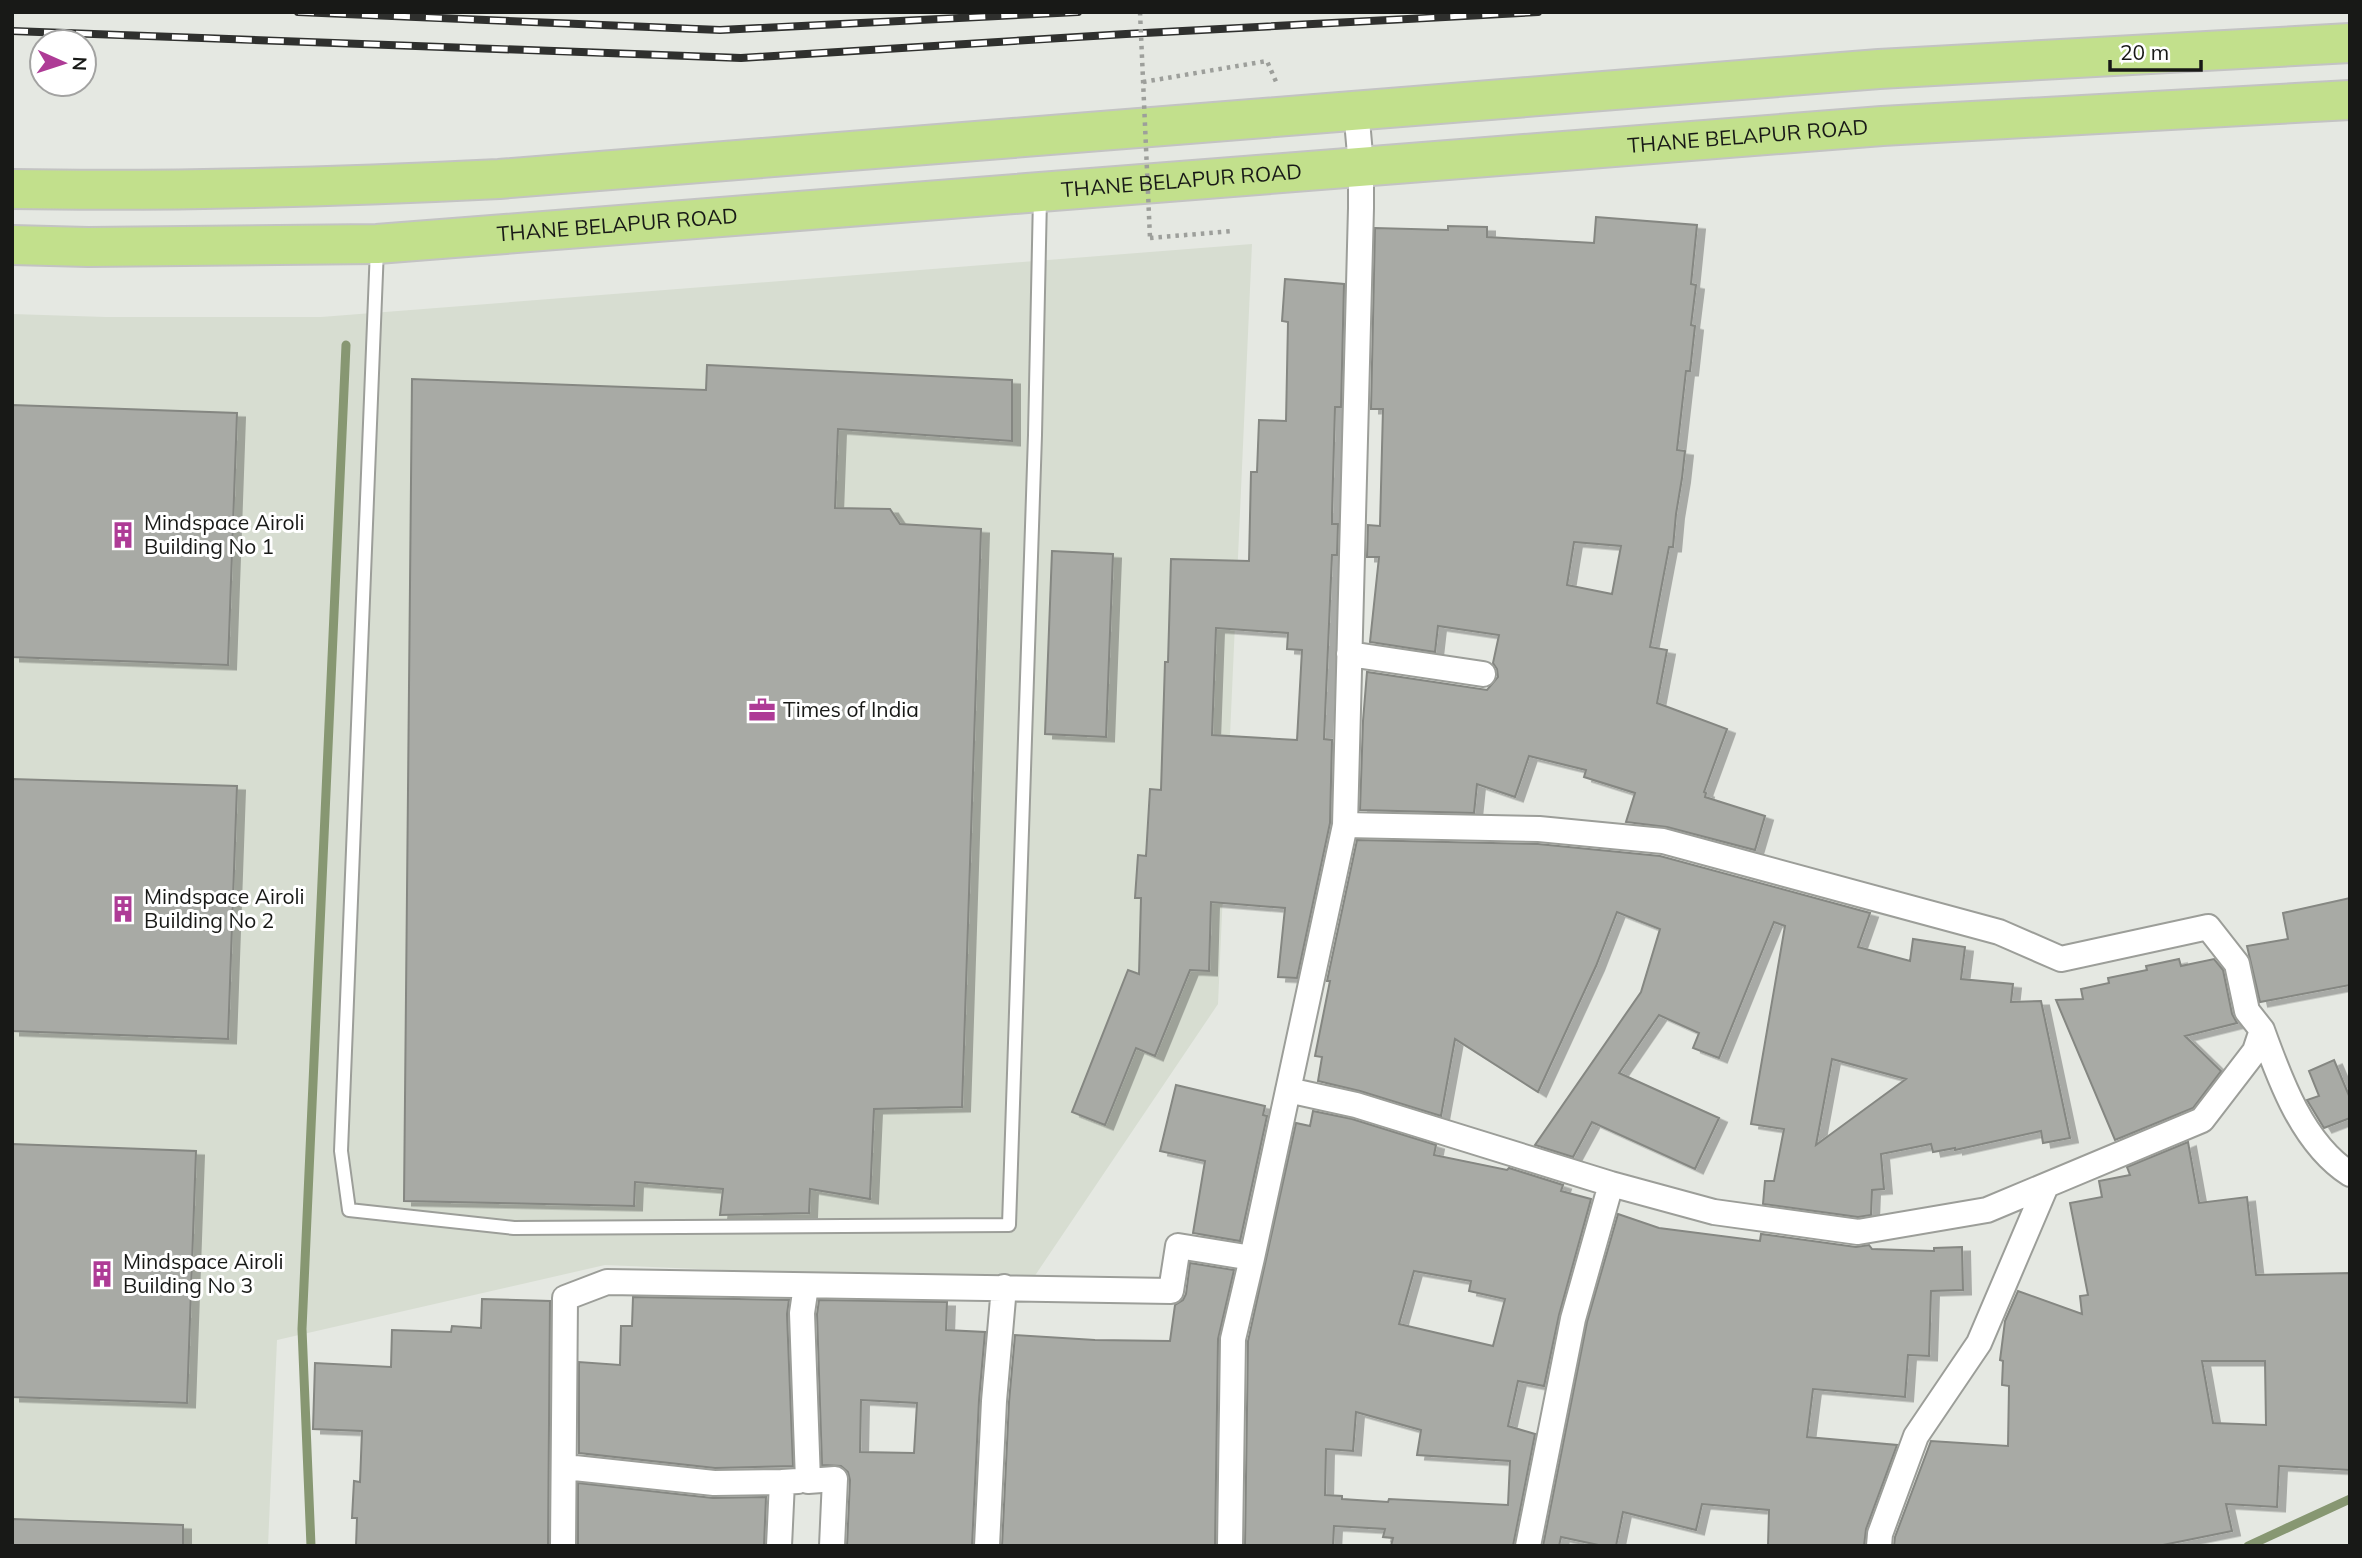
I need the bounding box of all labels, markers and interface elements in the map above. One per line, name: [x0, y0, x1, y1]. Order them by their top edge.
north arrow: [28, 28, 98, 98]
scale bar: [2110, 28, 2201, 72]
text: 20 m: [2120, 39, 2169, 65]
text: N: [68, 56, 92, 72]
street label: THANE BELAPUR ROAD: [1626, 113, 1869, 158]
street label: THANE BELAPUR ROAD: [1060, 158, 1303, 202]
street label: THANE BELAPUR ROAD: [496, 202, 739, 247]
place label: Mindspace Airoli Building No 1: [144, 509, 305, 559]
building icon: Mindspace Airoli Building No 1: [108, 520, 138, 550]
office icon: Times of India: [747, 695, 777, 725]
place label: Times of India: [783, 696, 919, 722]
place label: Mindspace Airoli Building No 2: [144, 883, 305, 933]
building icon: Mindspace Airoli Building No 2: [108, 894, 138, 924]
place label: Mindspace Airoli Building No 3: [123, 1248, 284, 1298]
building icon: Mindspace Airoli Building No 3: [87, 1259, 117, 1289]

